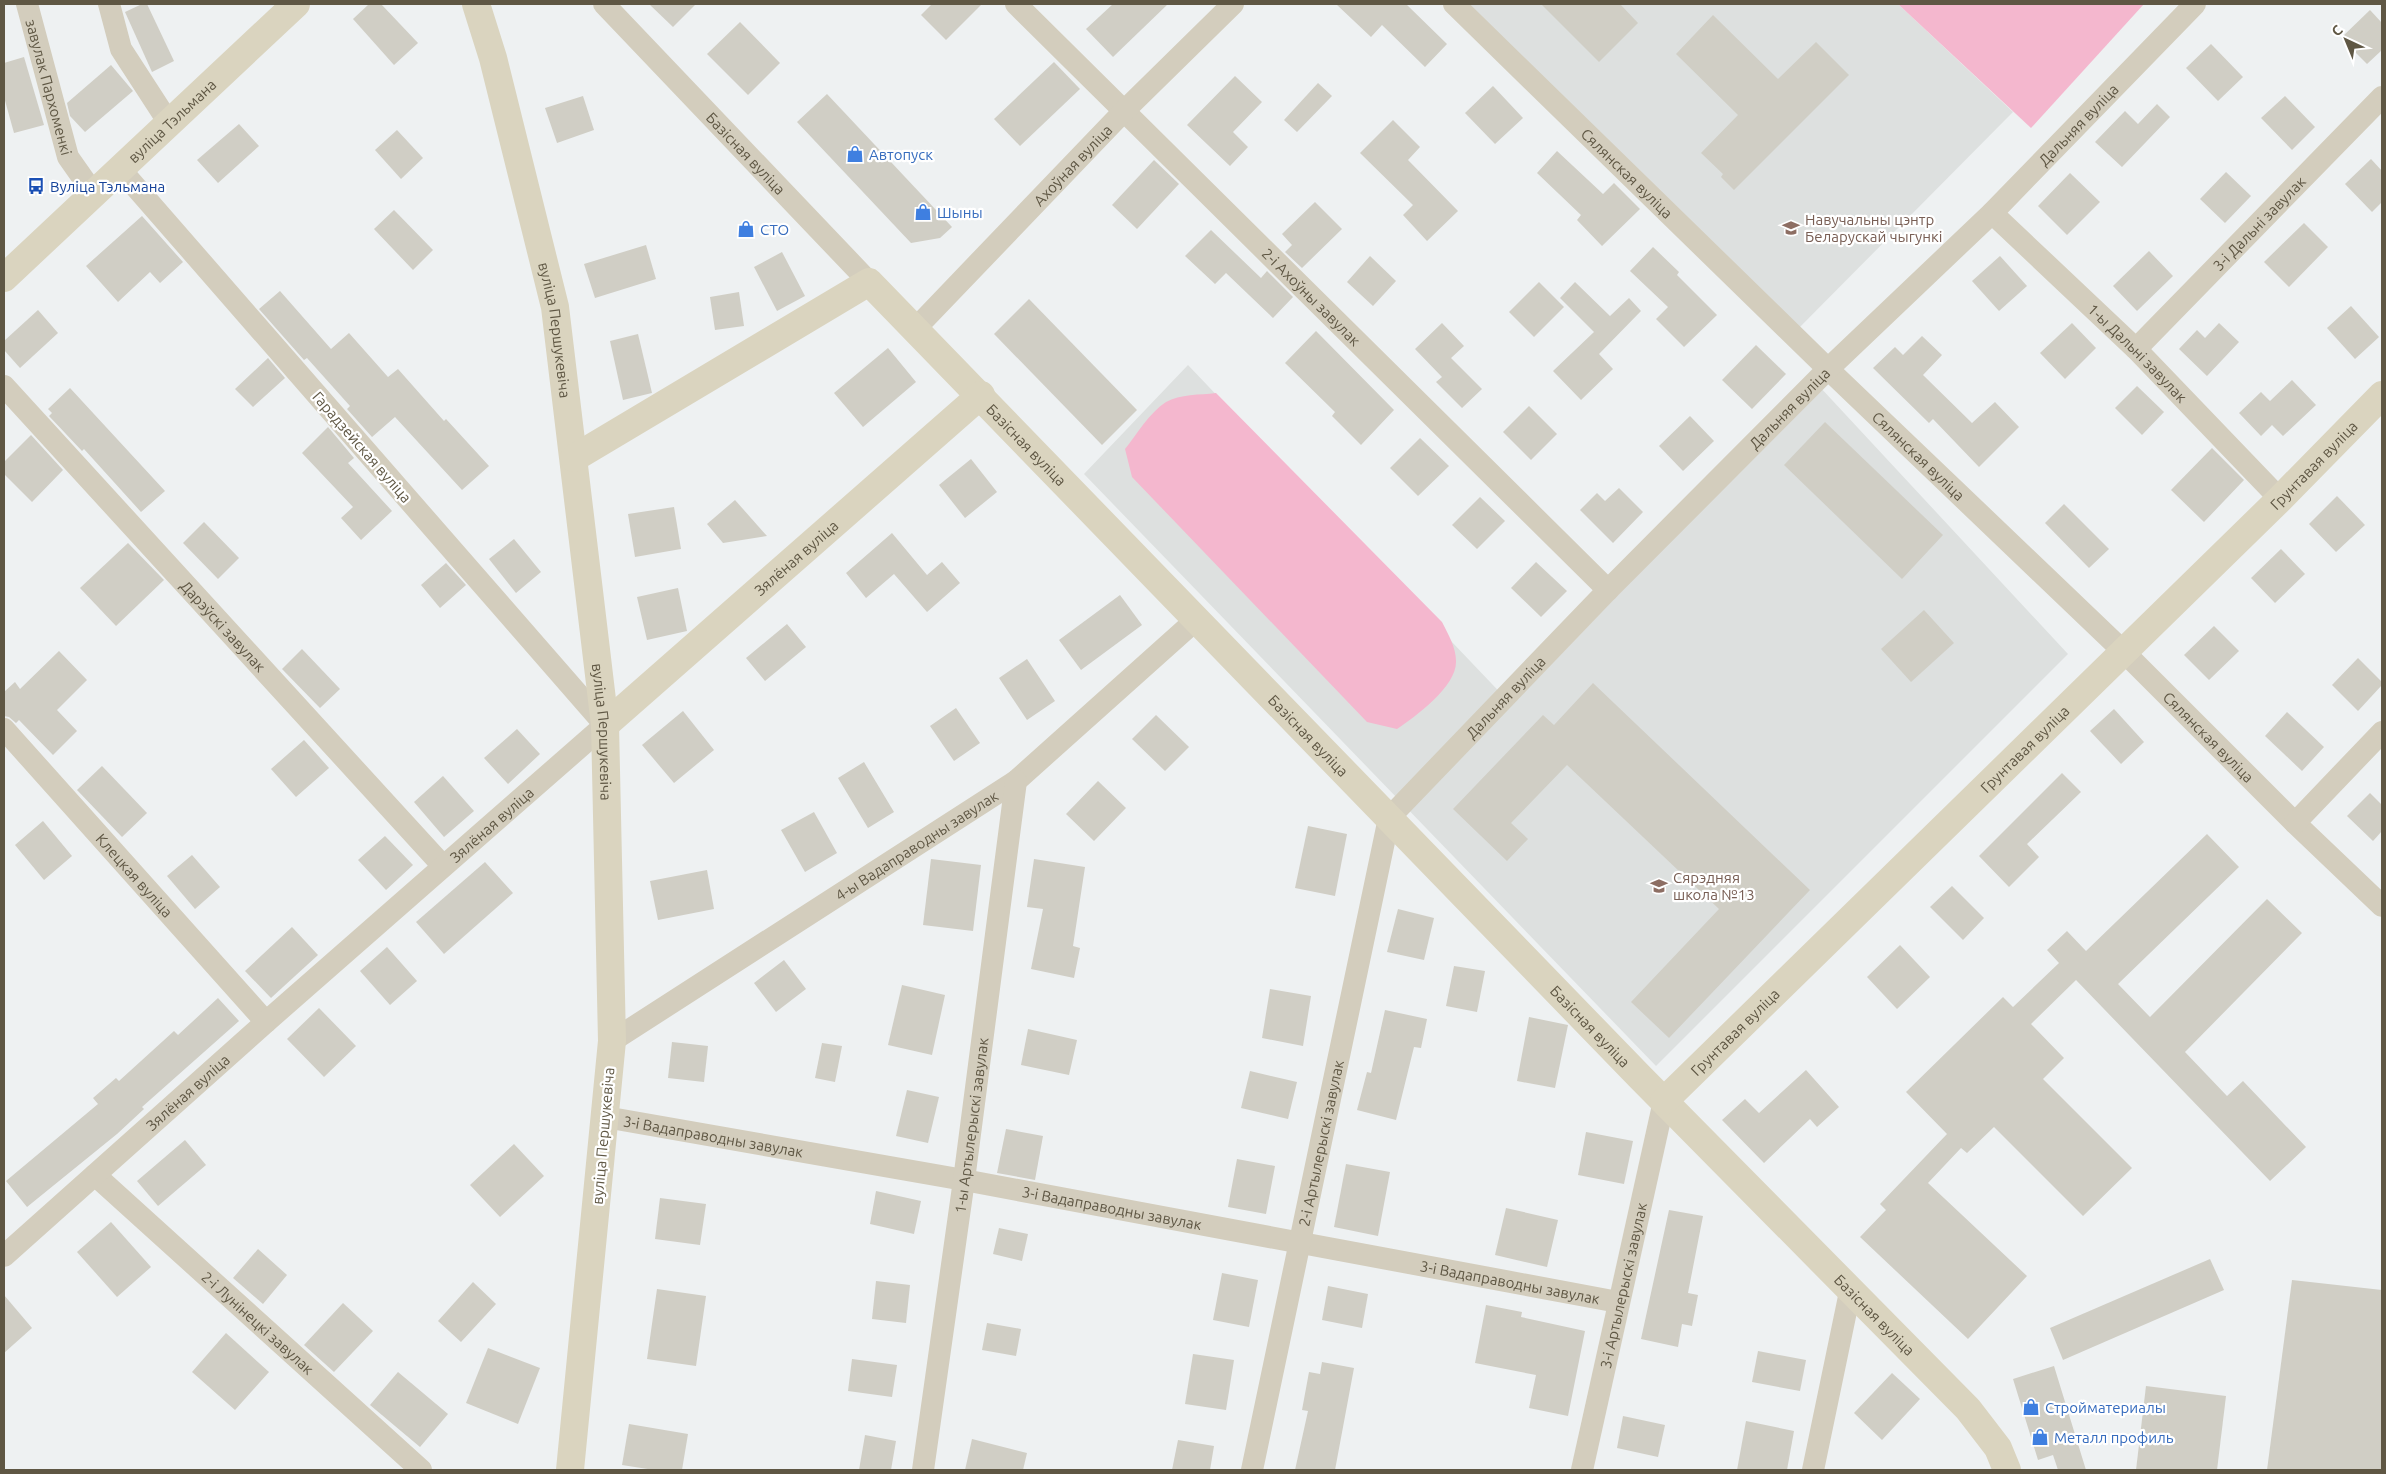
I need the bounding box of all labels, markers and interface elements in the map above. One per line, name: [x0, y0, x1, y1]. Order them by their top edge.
north arrow: [2321, 15, 2371, 65]
street label: завулак Пархоменкі: [23, 17, 76, 157]
text: С: [2328, 22, 2346, 40]
street label: вуліца Тэльмана: [124, 75, 219, 166]
street label: Дальняя вуліца: [2035, 80, 2121, 169]
street label: Базісная вуліца: [703, 109, 789, 198]
street label: Ахоўная вуліца: [1030, 121, 1115, 209]
street label: Сялянская вуліца: [1578, 125, 1676, 221]
shop icon: Автопуск: [845, 144, 865, 164]
place label: Автопуск: [869, 146, 933, 163]
street label: 3-і Дальні завулак: [2209, 172, 2309, 274]
bus stop icon: Вуліца Тэльмана: [26, 176, 46, 196]
place label: Вуліца Тэльмана: [50, 178, 165, 195]
shop icon: Шыны: [913, 202, 933, 222]
place label: Шыны: [937, 204, 983, 221]
place label: Навучальны цэнтр Беларускай чыгункі: [1805, 211, 1942, 245]
school or university icon: Навучальны цэнтр Беларускай чыгункі: [1781, 218, 1801, 238]
shop icon: СТО: [736, 219, 756, 239]
place label: СТО: [760, 221, 789, 238]
street label: 2-і Ахоўны завулак: [1259, 244, 1364, 349]
street label: вуліца Першукевіча: [536, 260, 574, 399]
street label: 1-ы Дальні завулак: [2085, 300, 2191, 406]
street label: Дальняя вуліца: [1745, 364, 1833, 452]
street label: Гарадзейская вуліца: [309, 388, 415, 506]
street label: Базісная вуліца: [983, 400, 1070, 489]
street label: Сялянская вуліца: [1869, 408, 1968, 504]
street label: Грунтавая вуліца: [2266, 417, 2360, 513]
street label: Зялёная вуліца: [751, 516, 841, 599]
street label: Дарэўскі завулак: [177, 577, 269, 675]
street label: Дальняя вуліца: [1462, 652, 1548, 742]
street label: вуліца Першукевіча: [589, 662, 615, 801]
street label: Сялянская вуліца: [2160, 688, 2258, 786]
street label: Базісная вуліца: [1265, 691, 1352, 780]
street label: Грунтавая вуліца: [1977, 702, 2072, 796]
street label: Зялёная вуліца: [446, 783, 537, 866]
street label: 4-ы Вадаправодны завулак: [832, 786, 1001, 904]
street label: Клецкая вуліца: [93, 830, 176, 920]
place label: Сярэдняя школа №13: [1673, 869, 1755, 903]
school or university icon: Сярэдняя школа №13: [1649, 876, 1669, 896]
street label: Базісная вуліца: [1547, 982, 1634, 1070]
street label: Грунтавая вуліца: [1687, 985, 1783, 1079]
street label: 1-ы Артылерыскі завулак: [951, 1036, 991, 1214]
street label: Зялёная вуліца: [142, 1051, 233, 1134]
street label: 2-і Артылерыскі завулак: [1295, 1058, 1346, 1228]
street label: вуліца Першукевіча: [589, 1067, 617, 1205]
street label: 3-і Вадаправодны завулак: [622, 1112, 805, 1160]
street label: 3-і Вадаправодны завулак: [1021, 1183, 1203, 1233]
street label: 3-і Артылерыскі завулак: [1596, 1201, 1650, 1370]
street label: 3-і Вадаправодны завулак: [1419, 1257, 1602, 1307]
street label: 2-і Лунінецкі завулак: [199, 1268, 318, 1378]
street label: Базісная вуліца: [1831, 1271, 1918, 1359]
shop icon: Стройматериалы: [2021, 1397, 2041, 1417]
place label: Стройматериалы: [2045, 1399, 2166, 1416]
shop icon: Металл профиль: [2030, 1427, 2050, 1447]
place label: Металл профиль: [2054, 1429, 2174, 1446]

